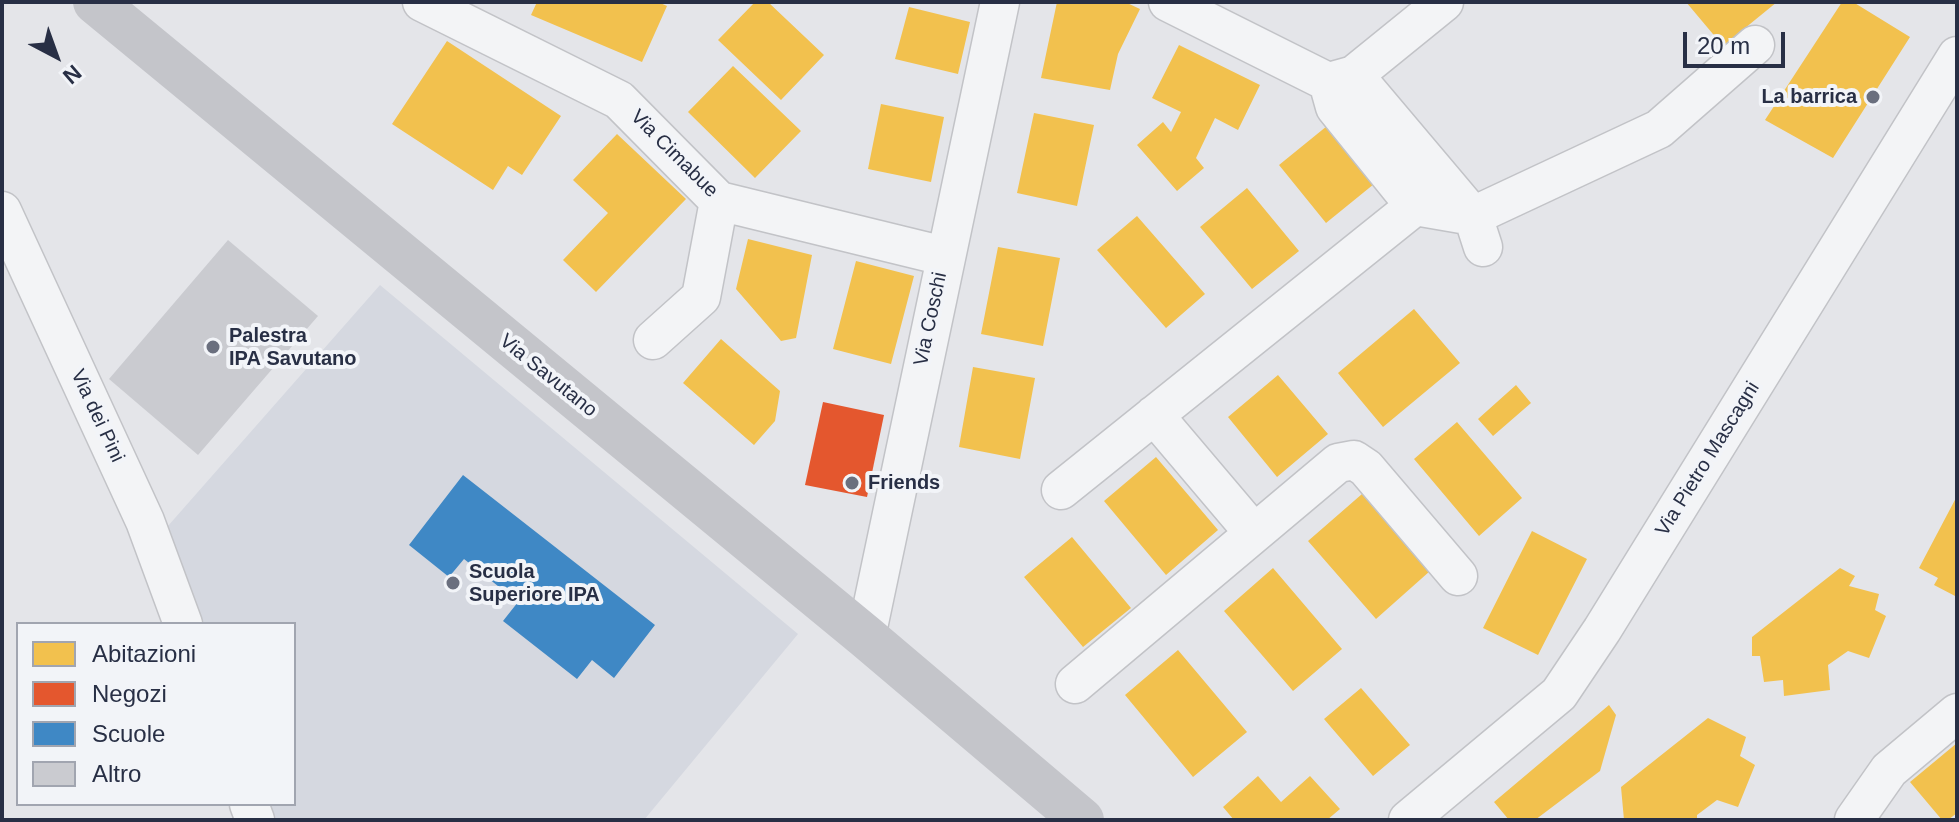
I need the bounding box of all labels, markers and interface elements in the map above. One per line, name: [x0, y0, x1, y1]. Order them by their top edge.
north arrow: [16, 16, 96, 96]
scale bar: [1687, 16, 1789, 66]
text: 20 m: [1697, 32, 1750, 59]
text: N: [58, 60, 86, 89]
place label: La barrica: [1761, 85, 1857, 109]
marker: La barrica: [1864, 88, 1882, 106]
street label: Via Cimabue: [625, 105, 723, 203]
street label: Via Coschi: [909, 270, 953, 368]
place label: Palestra IPA Savutano: [229, 324, 356, 371]
street label: Via Savutano: [494, 329, 602, 423]
marker: Palestra IPA Savutano: [204, 338, 222, 356]
street label: Via dei Pini: [65, 366, 129, 466]
street label: Via Pietro Mascagni: [1651, 377, 1765, 541]
place label: Friends: [868, 471, 940, 495]
marker: Friends: [843, 474, 861, 492]
place label: Scuola Superiore IPA: [469, 560, 600, 607]
marker: Scuola Superiore IPA: [444, 574, 462, 592]
legend: [16, 622, 296, 806]
text: Abitazioni: [92, 640, 196, 667]
text: Negozi: [92, 680, 167, 707]
text: Scuole: [92, 720, 165, 747]
text: Altro: [92, 760, 141, 787]

